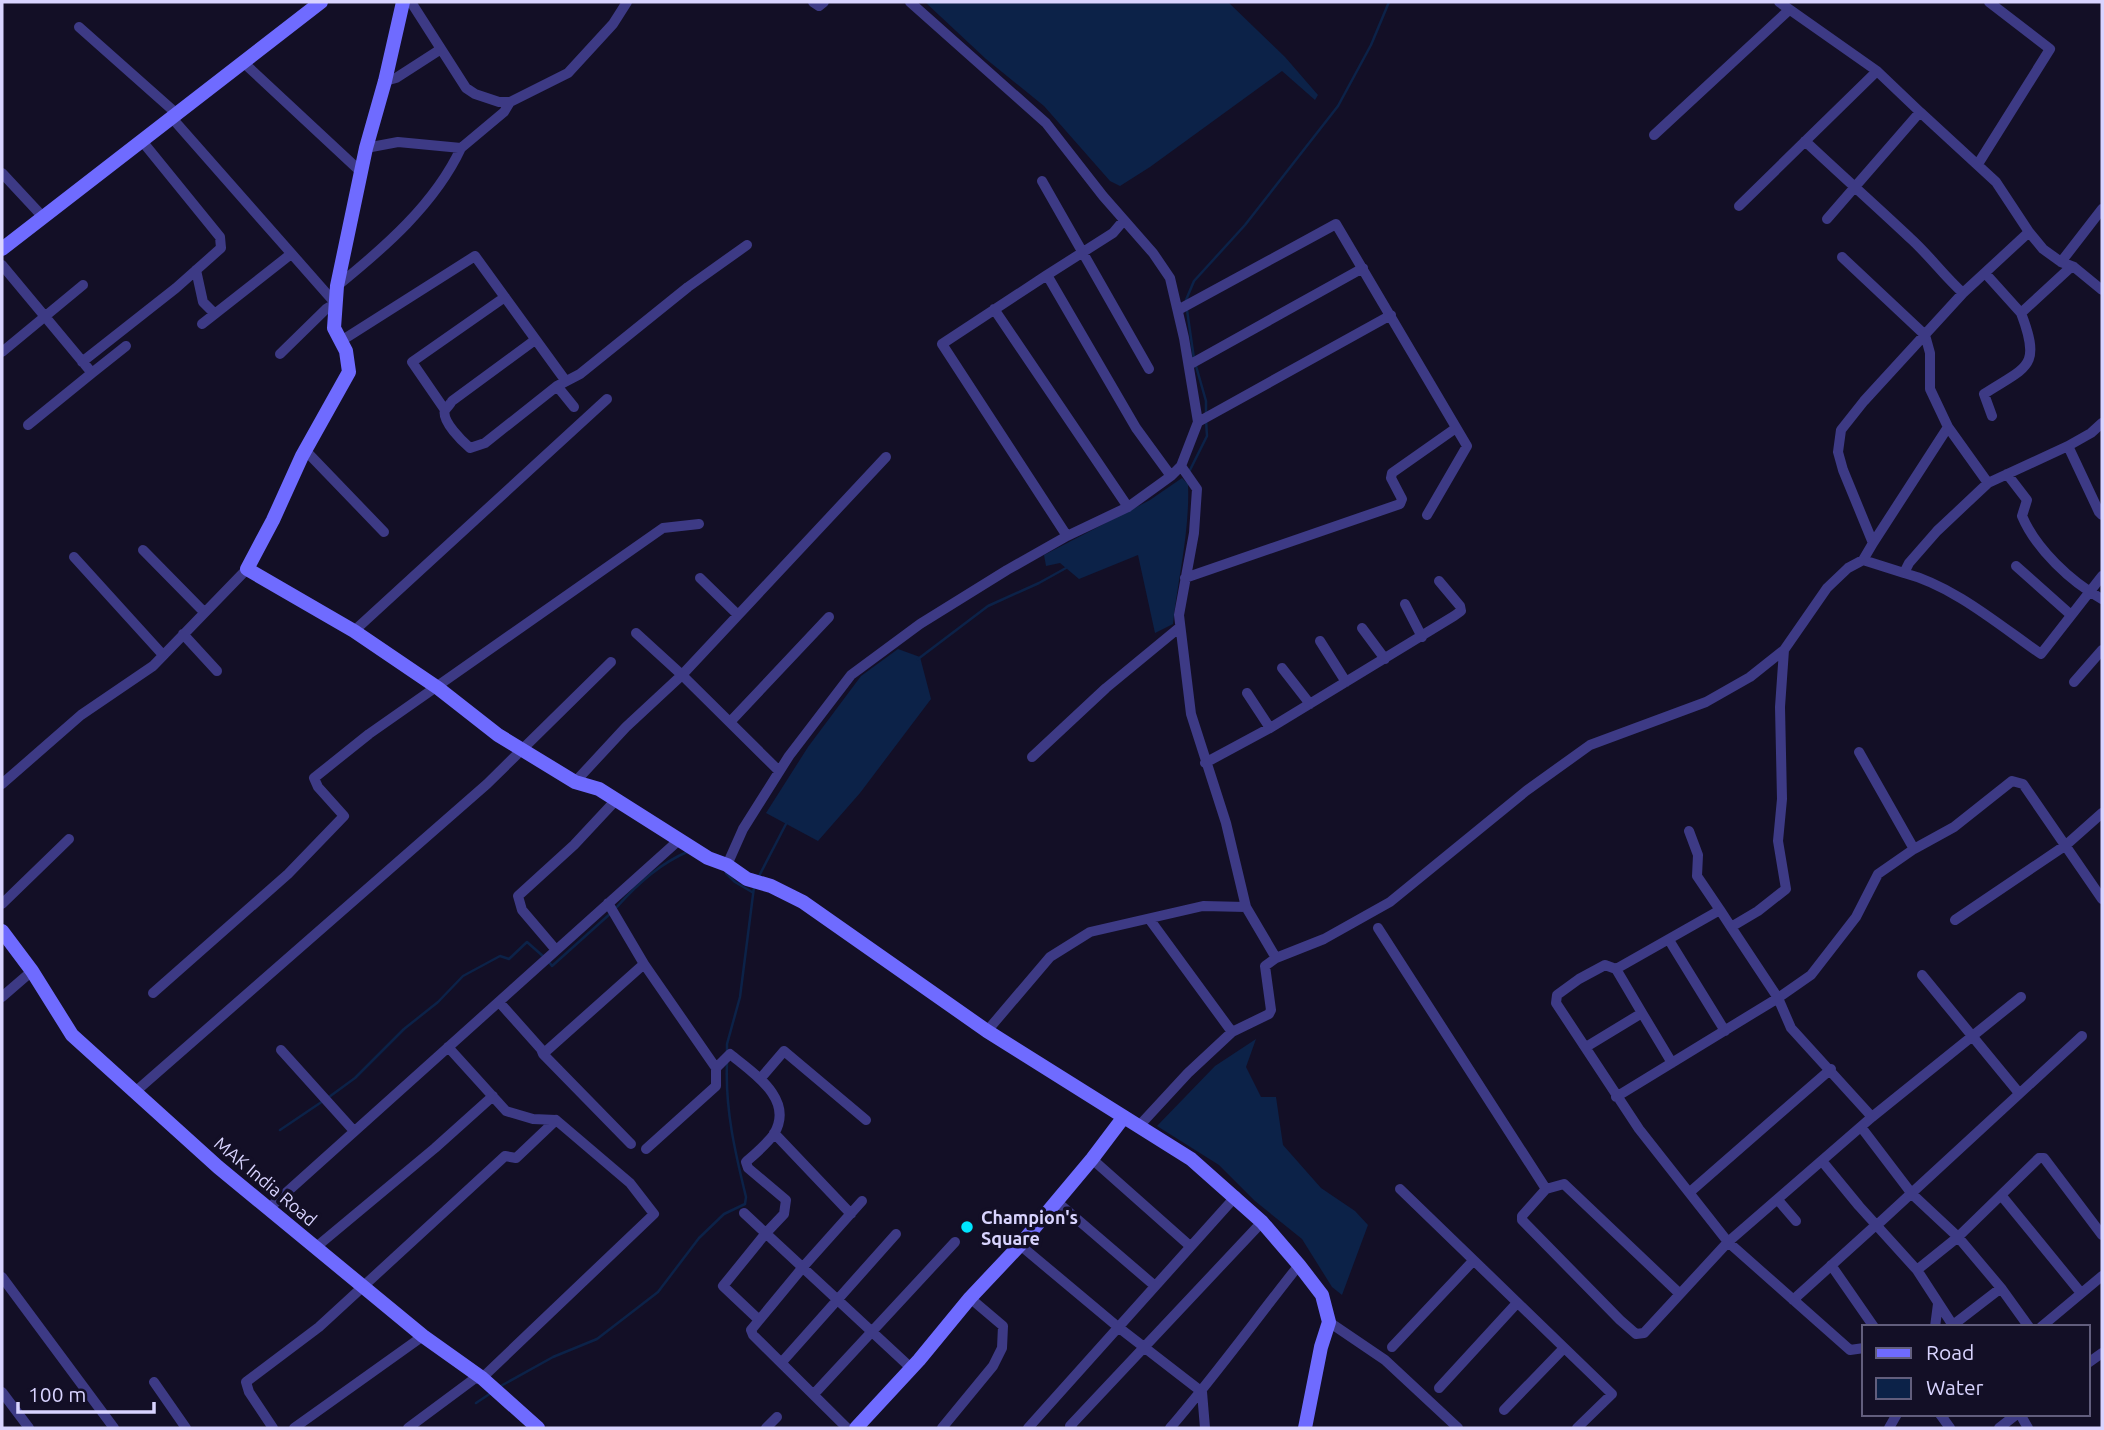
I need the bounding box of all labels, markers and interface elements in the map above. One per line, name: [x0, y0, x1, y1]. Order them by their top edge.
street label: MAK India Road: [211, 1132, 321, 1230]
place label: Champion's Square: [981, 1207, 1078, 1248]
marker: Champion's Square: [959, 1219, 975, 1235]
legend: [1862, 1325, 2090, 1416]
text: Road: [1926, 1340, 1974, 1364]
scale bar: [18, 1370, 154, 1414]
text: Water: [1926, 1375, 1984, 1399]
text: 100 m: [28, 1382, 86, 1406]

